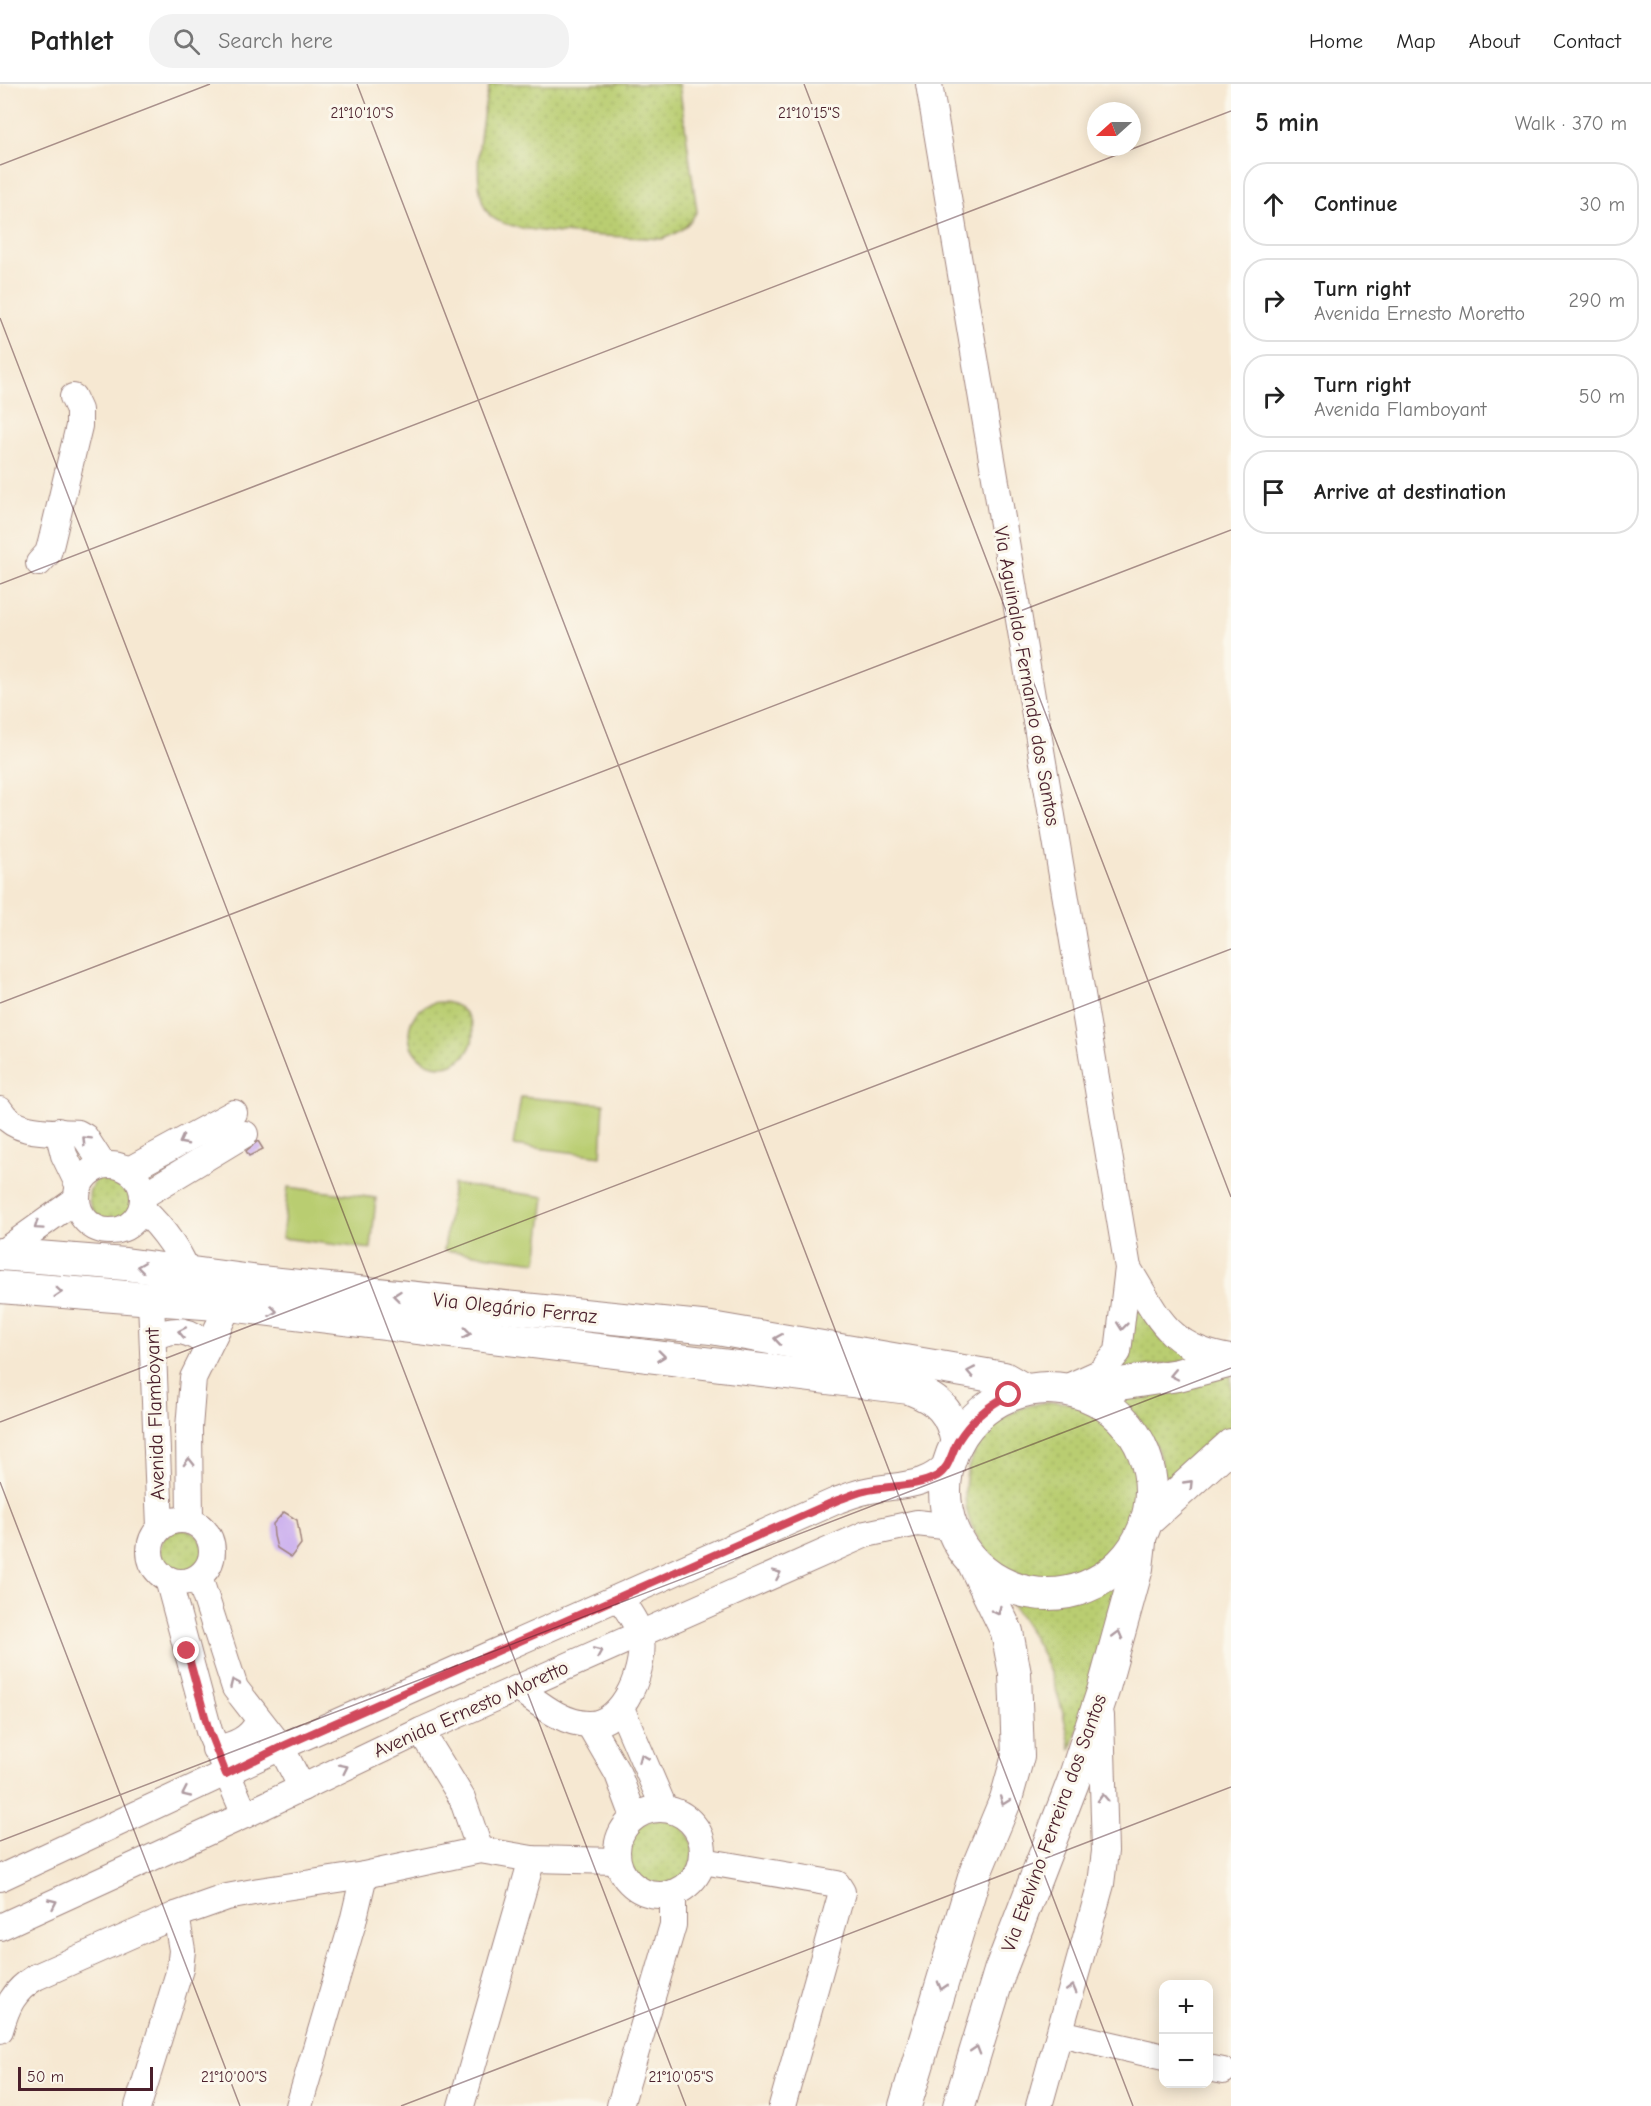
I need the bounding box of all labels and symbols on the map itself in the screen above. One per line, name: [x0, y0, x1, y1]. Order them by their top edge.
north arrow: [1087, 102, 1141, 156]
text: 21°10'10"S: [331, 104, 394, 122]
text: 21°10'15"S: [778, 104, 840, 122]
street label: Via Aguinaldo Fernando dos Santos: [989, 524, 1065, 828]
one-way arrow: [179, 1134, 189, 1145]
one-way arrow: [82, 1136, 92, 1147]
one-way arrow: [34, 1219, 45, 1230]
one-way arrow: [136, 1261, 145, 1273]
one-way arrow: [54, 1286, 63, 1299]
street label: Via Olegário Ferraz: [432, 1288, 599, 1328]
one-way arrow: [392, 1290, 401, 1303]
one-way arrow: [269, 1304, 278, 1316]
one-way arrow: [1116, 1321, 1129, 1331]
street label: Avenida Flamboyant: [140, 1326, 170, 1501]
one-way arrow: [177, 1326, 187, 1339]
one-way arrow: [462, 1327, 472, 1339]
one-way arrow: [774, 1333, 784, 1346]
one-way arrow: [656, 1350, 665, 1362]
one-way arrow: [966, 1366, 976, 1379]
one-way arrow: [1170, 1368, 1180, 1381]
route start: [995, 1381, 1021, 1407]
one-way arrow: [183, 1458, 196, 1467]
one-way arrow: [1182, 1480, 1193, 1490]
one-way arrow: [770, 1569, 781, 1581]
one-way arrow: [990, 1605, 1001, 1616]
one-way arrow: [1111, 1630, 1124, 1640]
route end: [173, 1637, 199, 1663]
one-way arrow: [592, 1648, 603, 1660]
street label: Avenida Ernesto Moretto: [370, 1656, 572, 1762]
one-way arrow: [230, 1679, 242, 1690]
street label: Via Etelvino Ferreira dos Santos: [997, 1691, 1111, 1955]
one-way arrow: [638, 1753, 650, 1764]
one-way arrow: [338, 1763, 349, 1775]
one-way arrow: [182, 1785, 193, 1797]
one-way arrow: [1097, 1794, 1110, 1803]
one-way arrow: [999, 1795, 1012, 1806]
one-way arrow: [47, 1898, 58, 1910]
one-way arrow: [937, 1980, 949, 1991]
one-way arrow: [1065, 1984, 1077, 1995]
one-way arrow: [969, 2045, 981, 2056]
scale bar: [18, 2064, 153, 2092]
text: 21°10'00"S: [201, 2068, 267, 2086]
text: 21°10'05"S: [648, 2068, 714, 2086]

